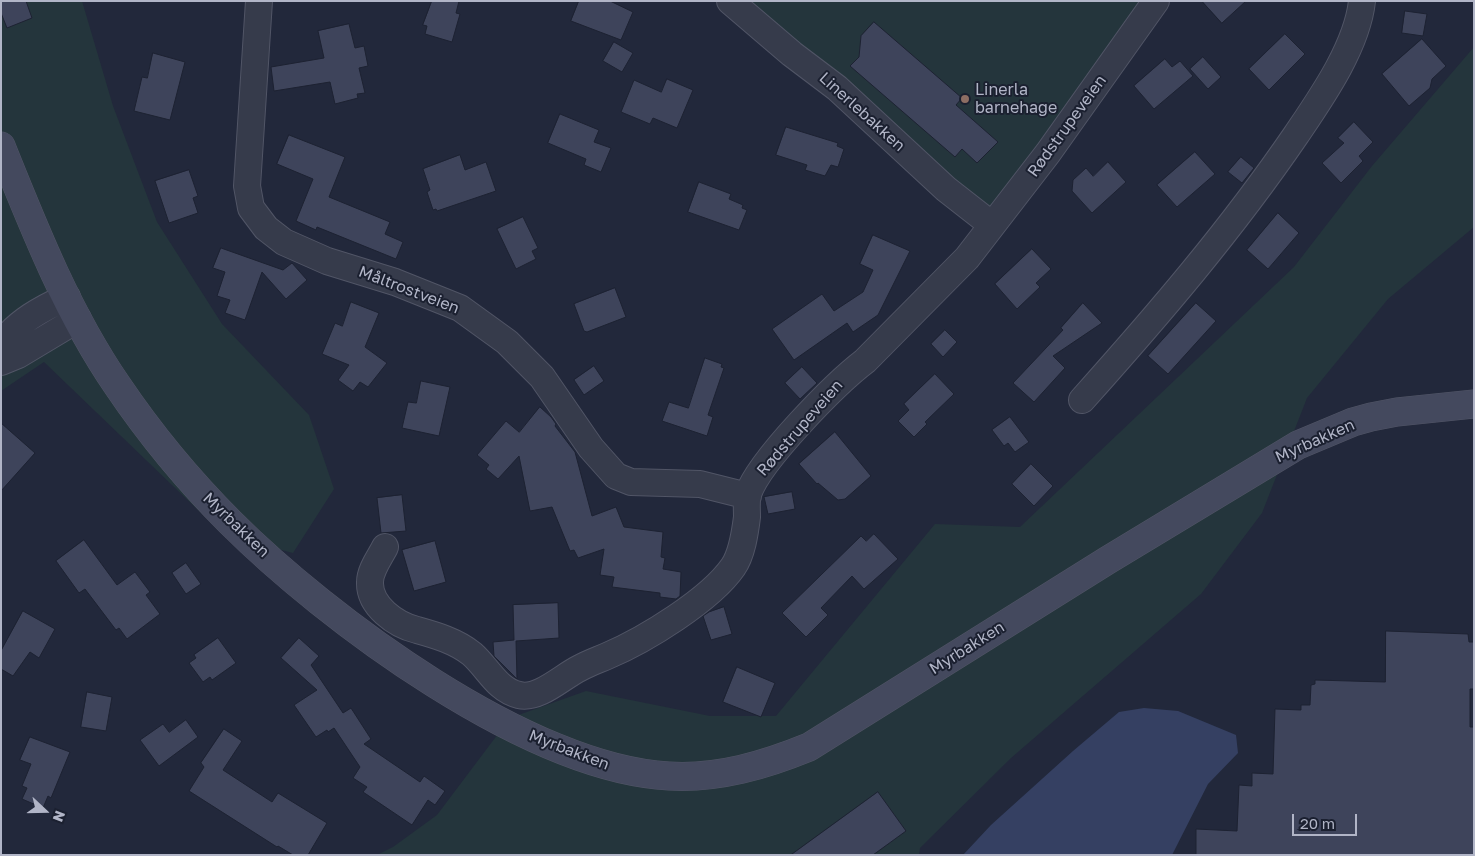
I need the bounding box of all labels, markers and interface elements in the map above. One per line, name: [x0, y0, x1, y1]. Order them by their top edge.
street label: Linerlebakken: [815, 68, 909, 156]
street label: Rødstrupeveien: [1024, 71, 1110, 181]
place label: Linerla barnehage: [975, 80, 1057, 118]
marker: Linerla barnehage: [959, 93, 971, 105]
street label: Måltrostveien: [356, 262, 462, 318]
street label: Rødstrupeveien: [753, 376, 847, 480]
street label: Myrbakken: [1272, 415, 1358, 467]
street label: Myrbakken: [199, 489, 273, 561]
street label: Myrbakken: [926, 617, 1008, 679]
street label: Myrbakken: [526, 726, 612, 774]
north arrow: [20, 786, 70, 836]
scale bar: [1295, 804, 1360, 836]
text: N: [50, 809, 69, 825]
text: 20 m: [1300, 814, 1335, 832]

